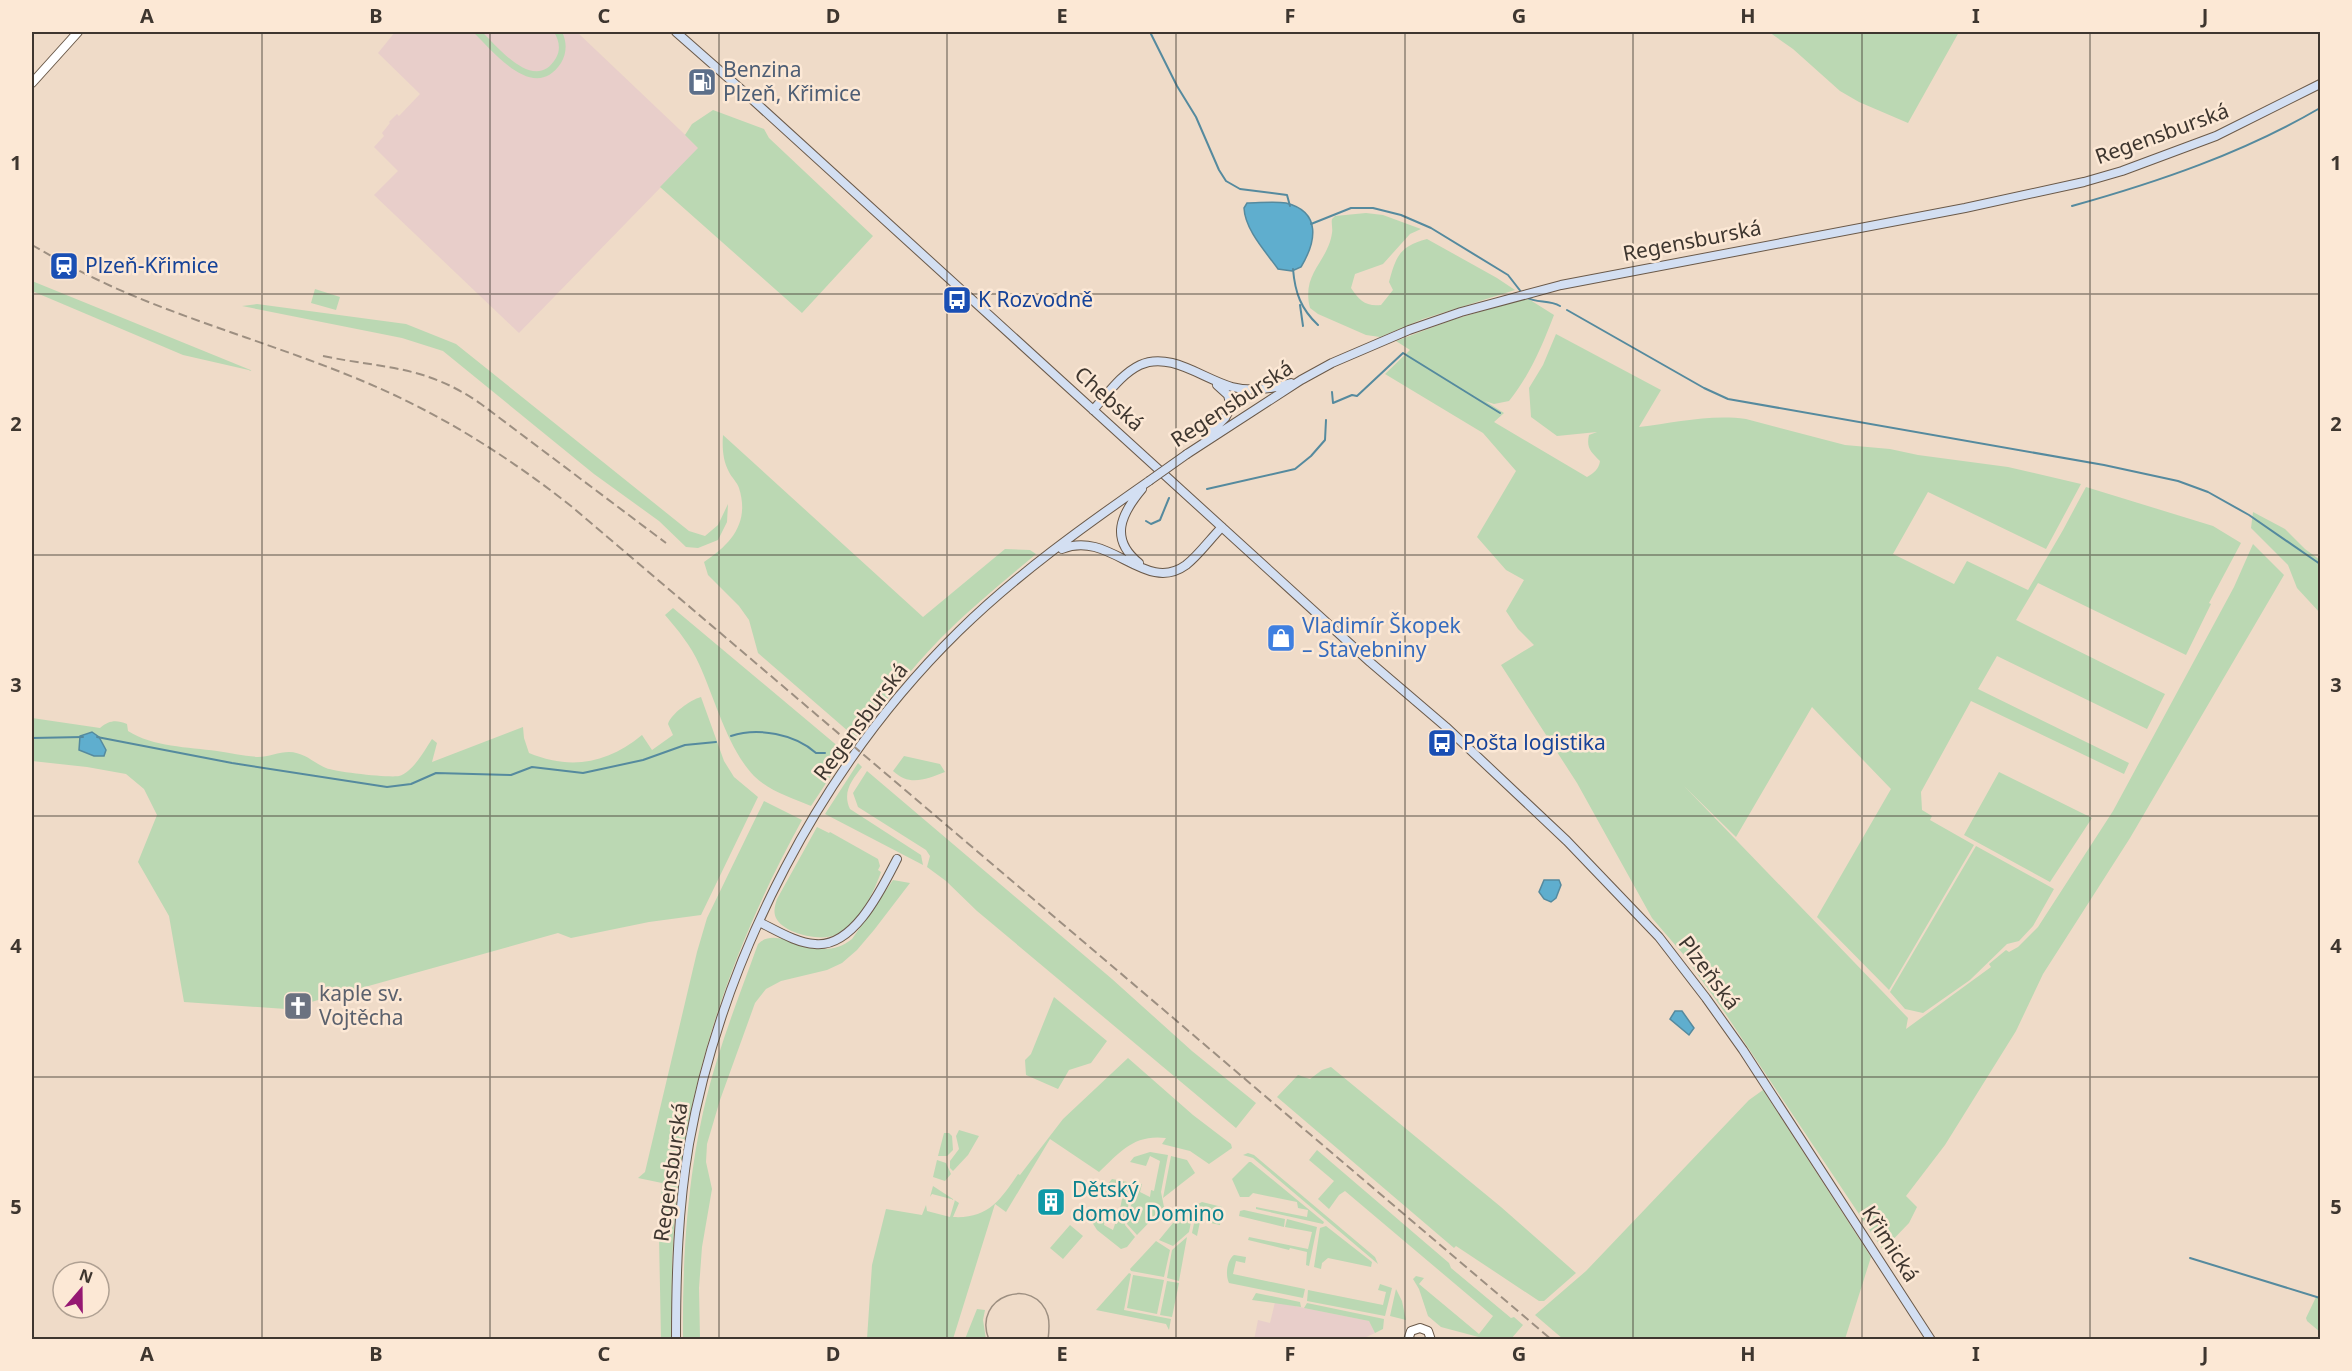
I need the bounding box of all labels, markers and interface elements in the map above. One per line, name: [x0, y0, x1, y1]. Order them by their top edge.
text: A: [140, 2, 154, 29]
text: B: [369, 2, 383, 29]
text: C: [598, 2, 611, 29]
text: D: [826, 2, 840, 29]
text: E: [1056, 2, 1068, 29]
text: F: [1285, 2, 1295, 29]
text: G: [1512, 2, 1526, 29]
text: H: [1740, 2, 1756, 29]
text: I: [1972, 2, 1980, 29]
text: J: [2200, 2, 2208, 29]
place label: Benzina Plzeň, Křimice: [723, 55, 861, 107]
fuel station icon: Benzina Plzeň, Křimice: [686, 66, 718, 98]
street label: Regensburská: [2091, 96, 2232, 170]
text: 1: [10, 149, 22, 176]
text: 1: [2330, 149, 2342, 176]
street label: Regensburská: [1620, 213, 1763, 267]
station icon: Plzeň-Křimice: [48, 250, 80, 282]
place label: Plzeň-Křimice: [85, 251, 219, 279]
bus stop icon: K Rozvodně: [941, 284, 973, 316]
place label: K Rozvodně: [978, 285, 1093, 313]
street label: Regensburská: [1165, 353, 1298, 453]
street label: Chebská: [1069, 360, 1150, 437]
text: 2: [10, 410, 22, 437]
text: 2: [2330, 410, 2342, 437]
place label: Vladimír Škopek – Stavebniny: [1302, 611, 1462, 663]
shop icon: Vladimír Škopek – Stavebniny: [1265, 622, 1297, 654]
street label: Regensburská: [807, 657, 914, 786]
text: 3: [10, 671, 22, 698]
text: 3: [2330, 671, 2342, 698]
bus stop icon: Pošta logistika: [1426, 727, 1458, 759]
place label: Pošta logistika: [1463, 728, 1606, 756]
street label: Plzeňská: [1673, 930, 1747, 1015]
text: 4: [10, 932, 22, 959]
text: 4: [2330, 932, 2342, 959]
place label: kaple sv. Vojtěcha: [319, 979, 404, 1031]
church icon: kaple sv. Vojtěcha: [282, 990, 314, 1022]
street label: Regensburská: [646, 1100, 694, 1243]
place label: Dětský domov Domino: [1072, 1175, 1224, 1227]
building icon: Dětský domov Domino: [1035, 1186, 1067, 1218]
text: 5: [10, 1193, 22, 1220]
text: 5: [2330, 1193, 2342, 1220]
street label: Křimická: [1856, 1200, 1926, 1287]
north arrow: [51, 1260, 111, 1320]
text: N: [76, 1263, 96, 1288]
text: A: [140, 1340, 154, 1367]
text: B: [369, 1340, 383, 1367]
text: C: [598, 1340, 611, 1367]
text: D: [826, 1340, 840, 1367]
text: E: [1056, 1340, 1068, 1367]
text: F: [1285, 1340, 1295, 1367]
text: G: [1512, 1340, 1526, 1367]
text: H: [1740, 1340, 1756, 1367]
text: I: [1972, 1340, 1980, 1367]
text: J: [2200, 1340, 2208, 1367]

